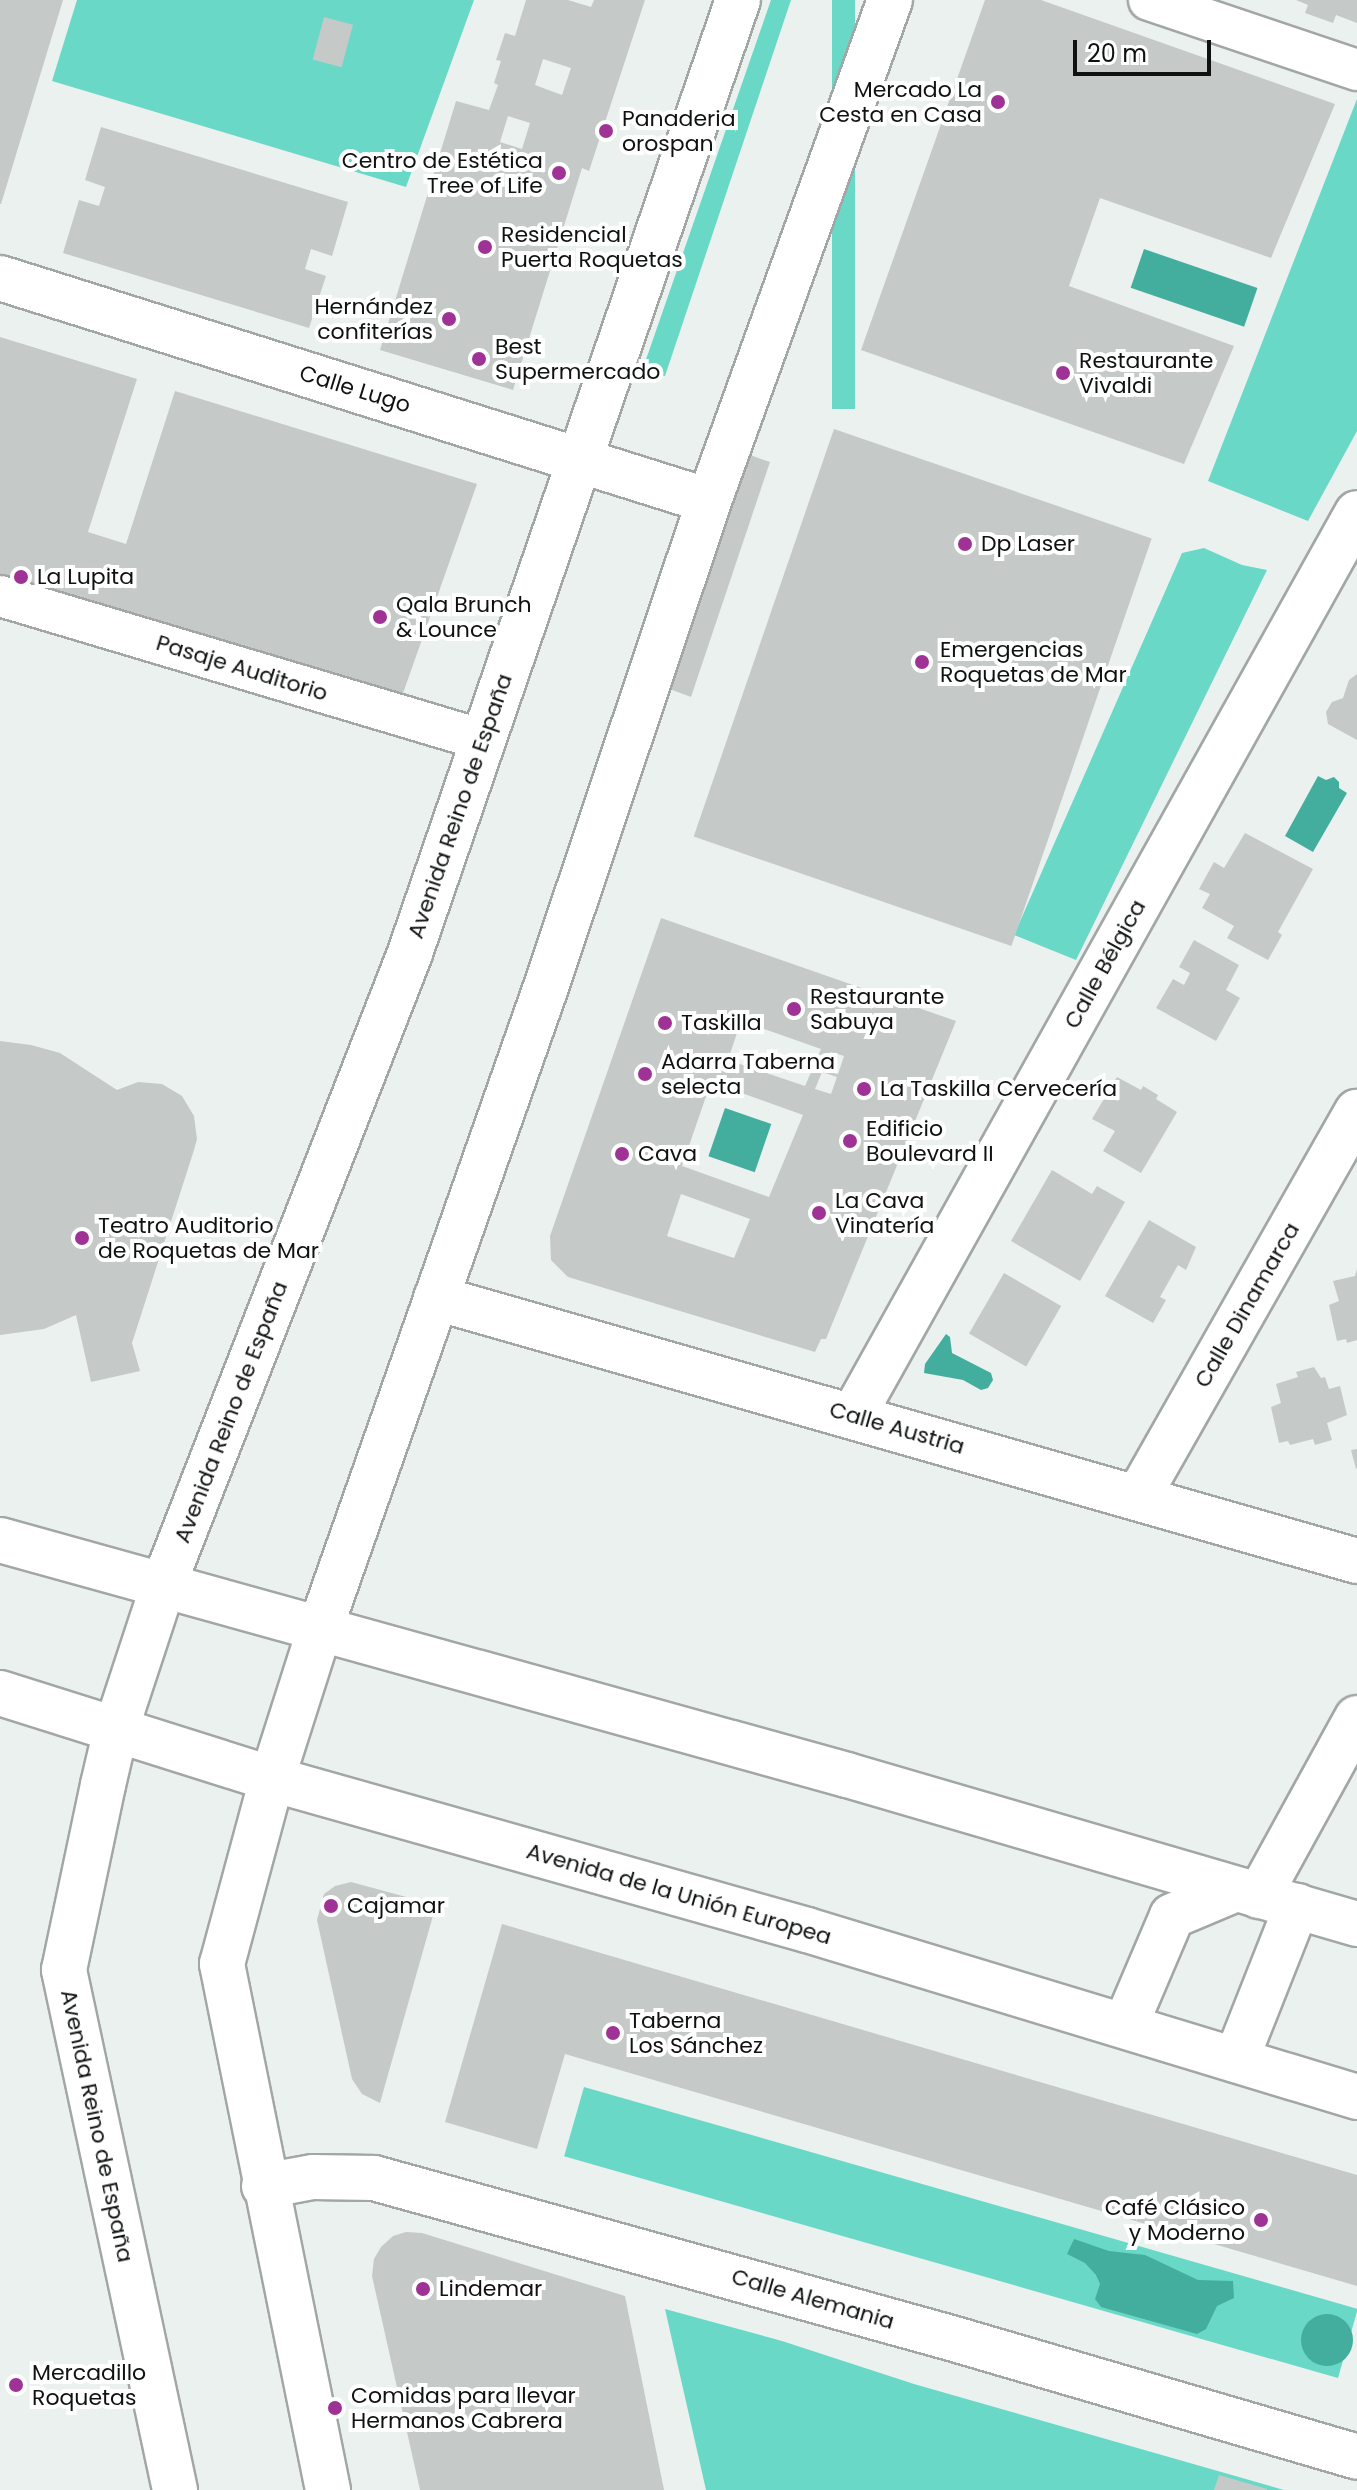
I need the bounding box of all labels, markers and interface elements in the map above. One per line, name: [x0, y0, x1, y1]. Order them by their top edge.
scale bar: [1077, 24, 1215, 74]
text: 20 m: [1087, 37, 1147, 70]
place label: Mercado La Cesta en Casa: [819, 76, 982, 128]
marker: Mercado La Cesta en Casa: [989, 93, 1007, 111]
place label: Panaderia orospan: [622, 105, 736, 156]
marker: Panaderia orospan: [597, 122, 615, 140]
place label: Centro de Estética Tree of Life: [342, 147, 543, 198]
marker: Centro de Estética Tree of Life: [550, 164, 568, 182]
place label: Residencial Puerta Roquetas: [501, 221, 683, 272]
marker: Residencial Puerta Roquetas: [476, 238, 494, 256]
place label: Hernández confiterías: [314, 293, 433, 344]
marker: Hernández confiterías: [440, 310, 458, 328]
place label: Best Supermercado: [495, 333, 660, 384]
place label: Restaurante Vivaldi: [1079, 347, 1213, 398]
marker: Best Supermercado: [470, 350, 488, 368]
street label: Calle Lugo: [296, 360, 414, 418]
marker: Restaurante Vivaldi: [1054, 364, 1072, 382]
place label: Dp Laser: [981, 531, 1075, 557]
marker: Dp Laser: [956, 535, 974, 553]
place label: La Lupita: [37, 564, 134, 590]
marker: La Lupita: [12, 568, 30, 586]
place label: Qala Brunch & Lounce: [396, 591, 532, 642]
marker: Qala Brunch & Lounce: [371, 608, 389, 626]
street label: Pasaje Auditorio: [153, 629, 331, 707]
place label: Emergencias Roquetas de Mar: [940, 636, 1127, 688]
marker: Emergencias Roquetas de Mar: [911, 651, 933, 673]
street label: Avenida Reino de España: [402, 670, 518, 942]
street label: Calle Bélgica: [1059, 895, 1151, 1033]
place label: Restaurante Sabuya: [810, 983, 944, 1034]
marker: Restaurante Sabuya: [785, 1000, 803, 1018]
place label: Taskilla: [681, 1010, 762, 1036]
marker: Taskilla: [656, 1014, 674, 1032]
place label: Adarra Taberna selecta: [661, 1048, 835, 1100]
marker: Adarra Taberna selecta: [636, 1065, 654, 1083]
place label: La Taskilla Cervecería: [880, 1076, 1117, 1102]
marker: La Taskilla Cervecería: [855, 1080, 873, 1098]
place label: Edificio Boulevard II: [866, 1115, 994, 1166]
marker: Edificio Boulevard II: [841, 1132, 859, 1150]
place label: Cava: [638, 1141, 697, 1167]
marker: Cava: [613, 1145, 631, 1163]
place label: La Cava Vinatería: [835, 1187, 934, 1238]
marker: La Cava Vinatería: [810, 1204, 828, 1222]
place label: Teatro Auditorio de Roquetas de Mar: [98, 1212, 319, 1264]
street label: Calle Dinamarca: [1189, 1218, 1305, 1392]
marker: Teatro Auditorio de Roquetas de Mar: [73, 1229, 91, 1247]
street label: Avenida Reino de España: [169, 1277, 293, 1547]
street label: Calle Austria: [827, 1396, 967, 1460]
street label: Avenida de la Unión Europea: [524, 1838, 834, 1950]
place label: Cajamar: [347, 1893, 445, 1919]
marker: Cajamar: [322, 1897, 340, 1915]
street label: Avenida Reino de España: [55, 1987, 139, 2265]
place label: Taberna Los Sánchez: [629, 2007, 763, 2058]
marker: Taberna Los Sánchez: [604, 2024, 622, 2042]
place label: Café Clásico y Moderno: [1105, 2194, 1245, 2246]
marker: Café Clásico y Moderno: [1252, 2211, 1270, 2229]
street label: Calle Alemania: [729, 2263, 897, 2335]
place label: Lindemar: [439, 2276, 542, 2302]
marker: Lindemar: [414, 2280, 432, 2298]
place label: Mercadillo Roquetas: [32, 2359, 146, 2410]
marker: Mercadillo Roquetas: [7, 2376, 25, 2394]
place label: Comidas para llevar Hermanos Cabrera: [351, 2382, 576, 2434]
marker: Comidas para llevar Hermanos Cabrera: [326, 2399, 344, 2417]

